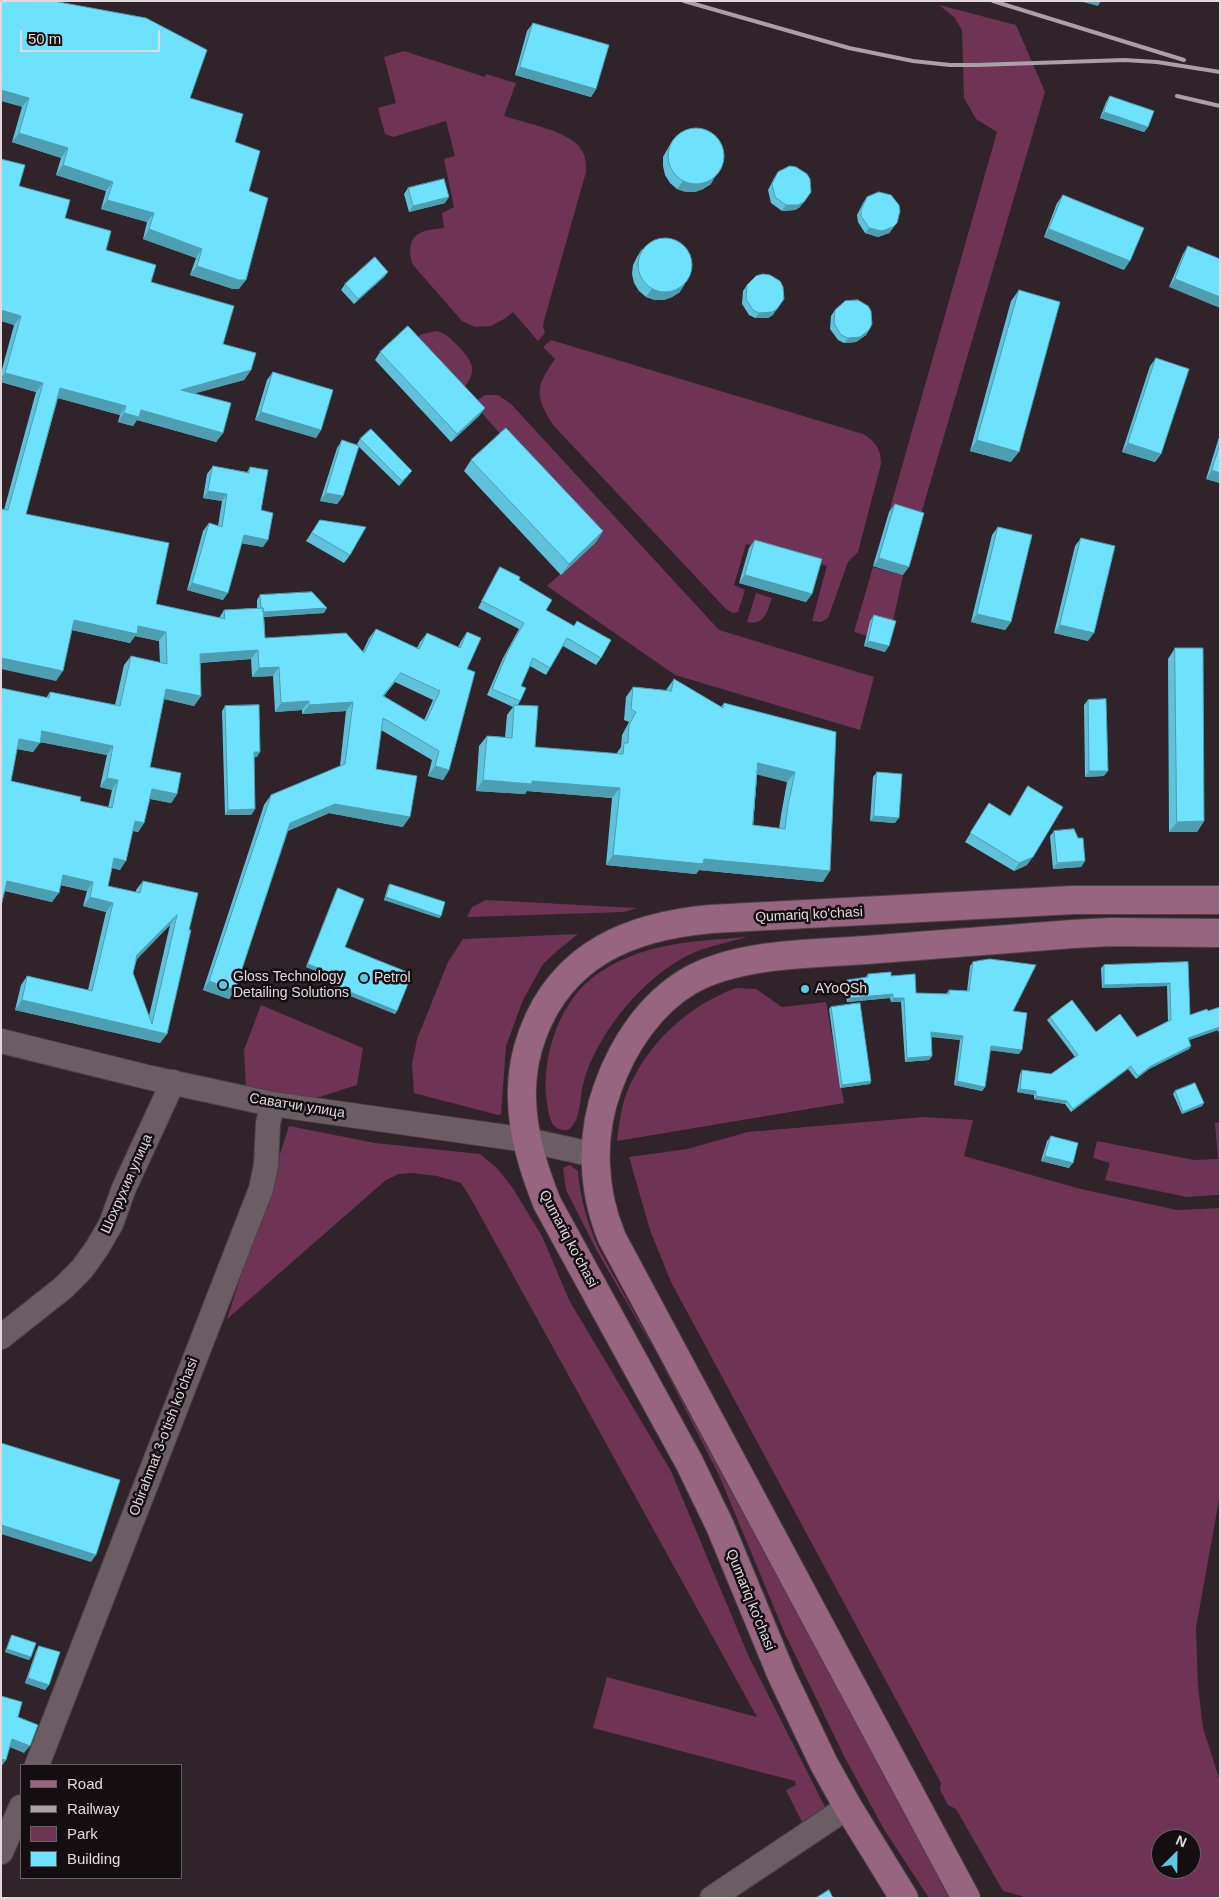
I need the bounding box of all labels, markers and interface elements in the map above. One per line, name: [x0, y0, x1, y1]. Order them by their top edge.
scale bar: [22, 20, 162, 52]
text: 50 m: [28, 30, 61, 47]
street label: Qumariq ko'chasi: [755, 904, 863, 926]
place label: Gloss Technology Detailing Solutions: [233, 969, 349, 1002]
place label: Petrol: [374, 970, 411, 986]
marker: Petrol: [358, 972, 370, 984]
marker: Gloss Technology Detailing Solutions: [217, 979, 229, 991]
place label: AYoQSh: [815, 981, 867, 997]
marker: AYoQSh: [799, 983, 811, 995]
street label: Саватчи улица: [248, 1090, 346, 1122]
street label: Шохрухия улица: [98, 1132, 156, 1236]
street label: Qumariq ko'chasi: [535, 1188, 601, 1290]
street label: Obirahmat 3-o'tish ko'chasi: [126, 1356, 202, 1518]
street label: Qumariq ko'chasi: [722, 1547, 778, 1653]
legend: [20, 1764, 182, 1879]
text: Road: [67, 1775, 103, 1792]
text: Railway: [67, 1800, 120, 1817]
text: Park: [67, 1825, 98, 1842]
north arrow: [1151, 1829, 1201, 1879]
text: N: [1174, 1832, 1189, 1850]
text: Building: [67, 1850, 120, 1867]

